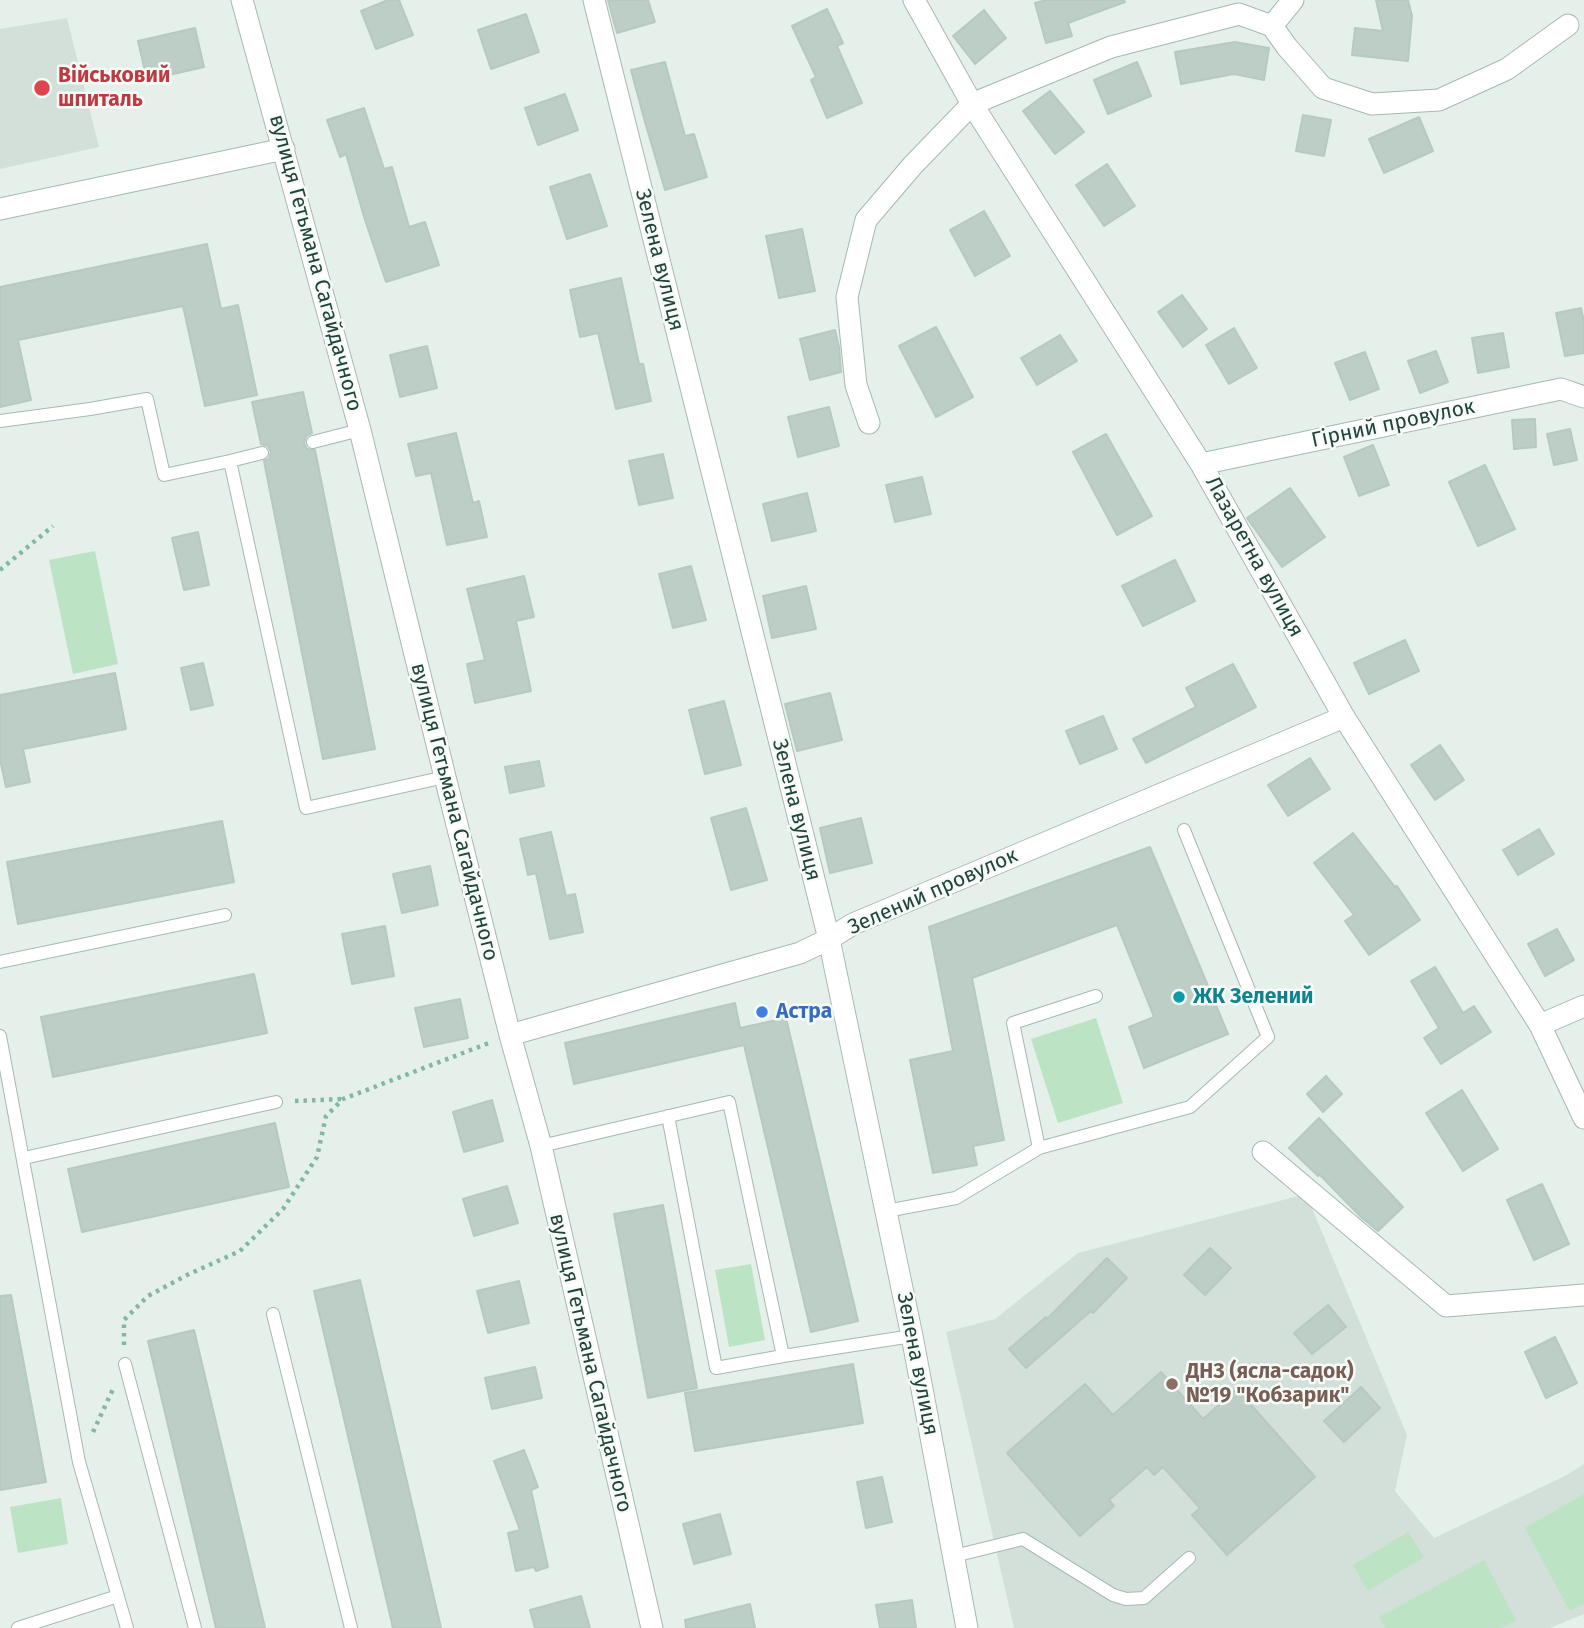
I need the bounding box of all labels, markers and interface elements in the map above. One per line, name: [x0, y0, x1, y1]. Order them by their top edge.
place label: Військовий шпиталь: [58, 63, 170, 113]
marker: Військовий шпиталь: [32, 78, 52, 98]
street label: вулиця Гетьмана Сагайдачного: [263, 112, 367, 414]
street label: Зелена вулиця: [629, 186, 689, 334]
street label: Гірний провулок: [1309, 394, 1477, 454]
street label: Лазаретна вулиця: [1199, 472, 1309, 642]
street label: вулиця Гетьмана Сагайдачного: [405, 661, 503, 963]
street label: Зелена вулиця: [766, 736, 826, 884]
street label: Зелений провулок: [844, 843, 1022, 941]
place label: ЖК Зелений: [1193, 984, 1313, 1010]
marker: ЖК Зелений: [1171, 989, 1187, 1005]
place label: Астра: [776, 999, 832, 1025]
marker: Астра: [754, 1004, 770, 1020]
street label: вулиця Гетьмана Сагайдачного: [543, 1211, 637, 1515]
street label: Зелена вулиця: [891, 1290, 943, 1438]
place label: ДНЗ (ясла-садок) №19 "Кобзарик": [1186, 1359, 1354, 1409]
marker: ДНЗ (ясла-садок) №19 "Кобзарик": [1164, 1376, 1180, 1392]

